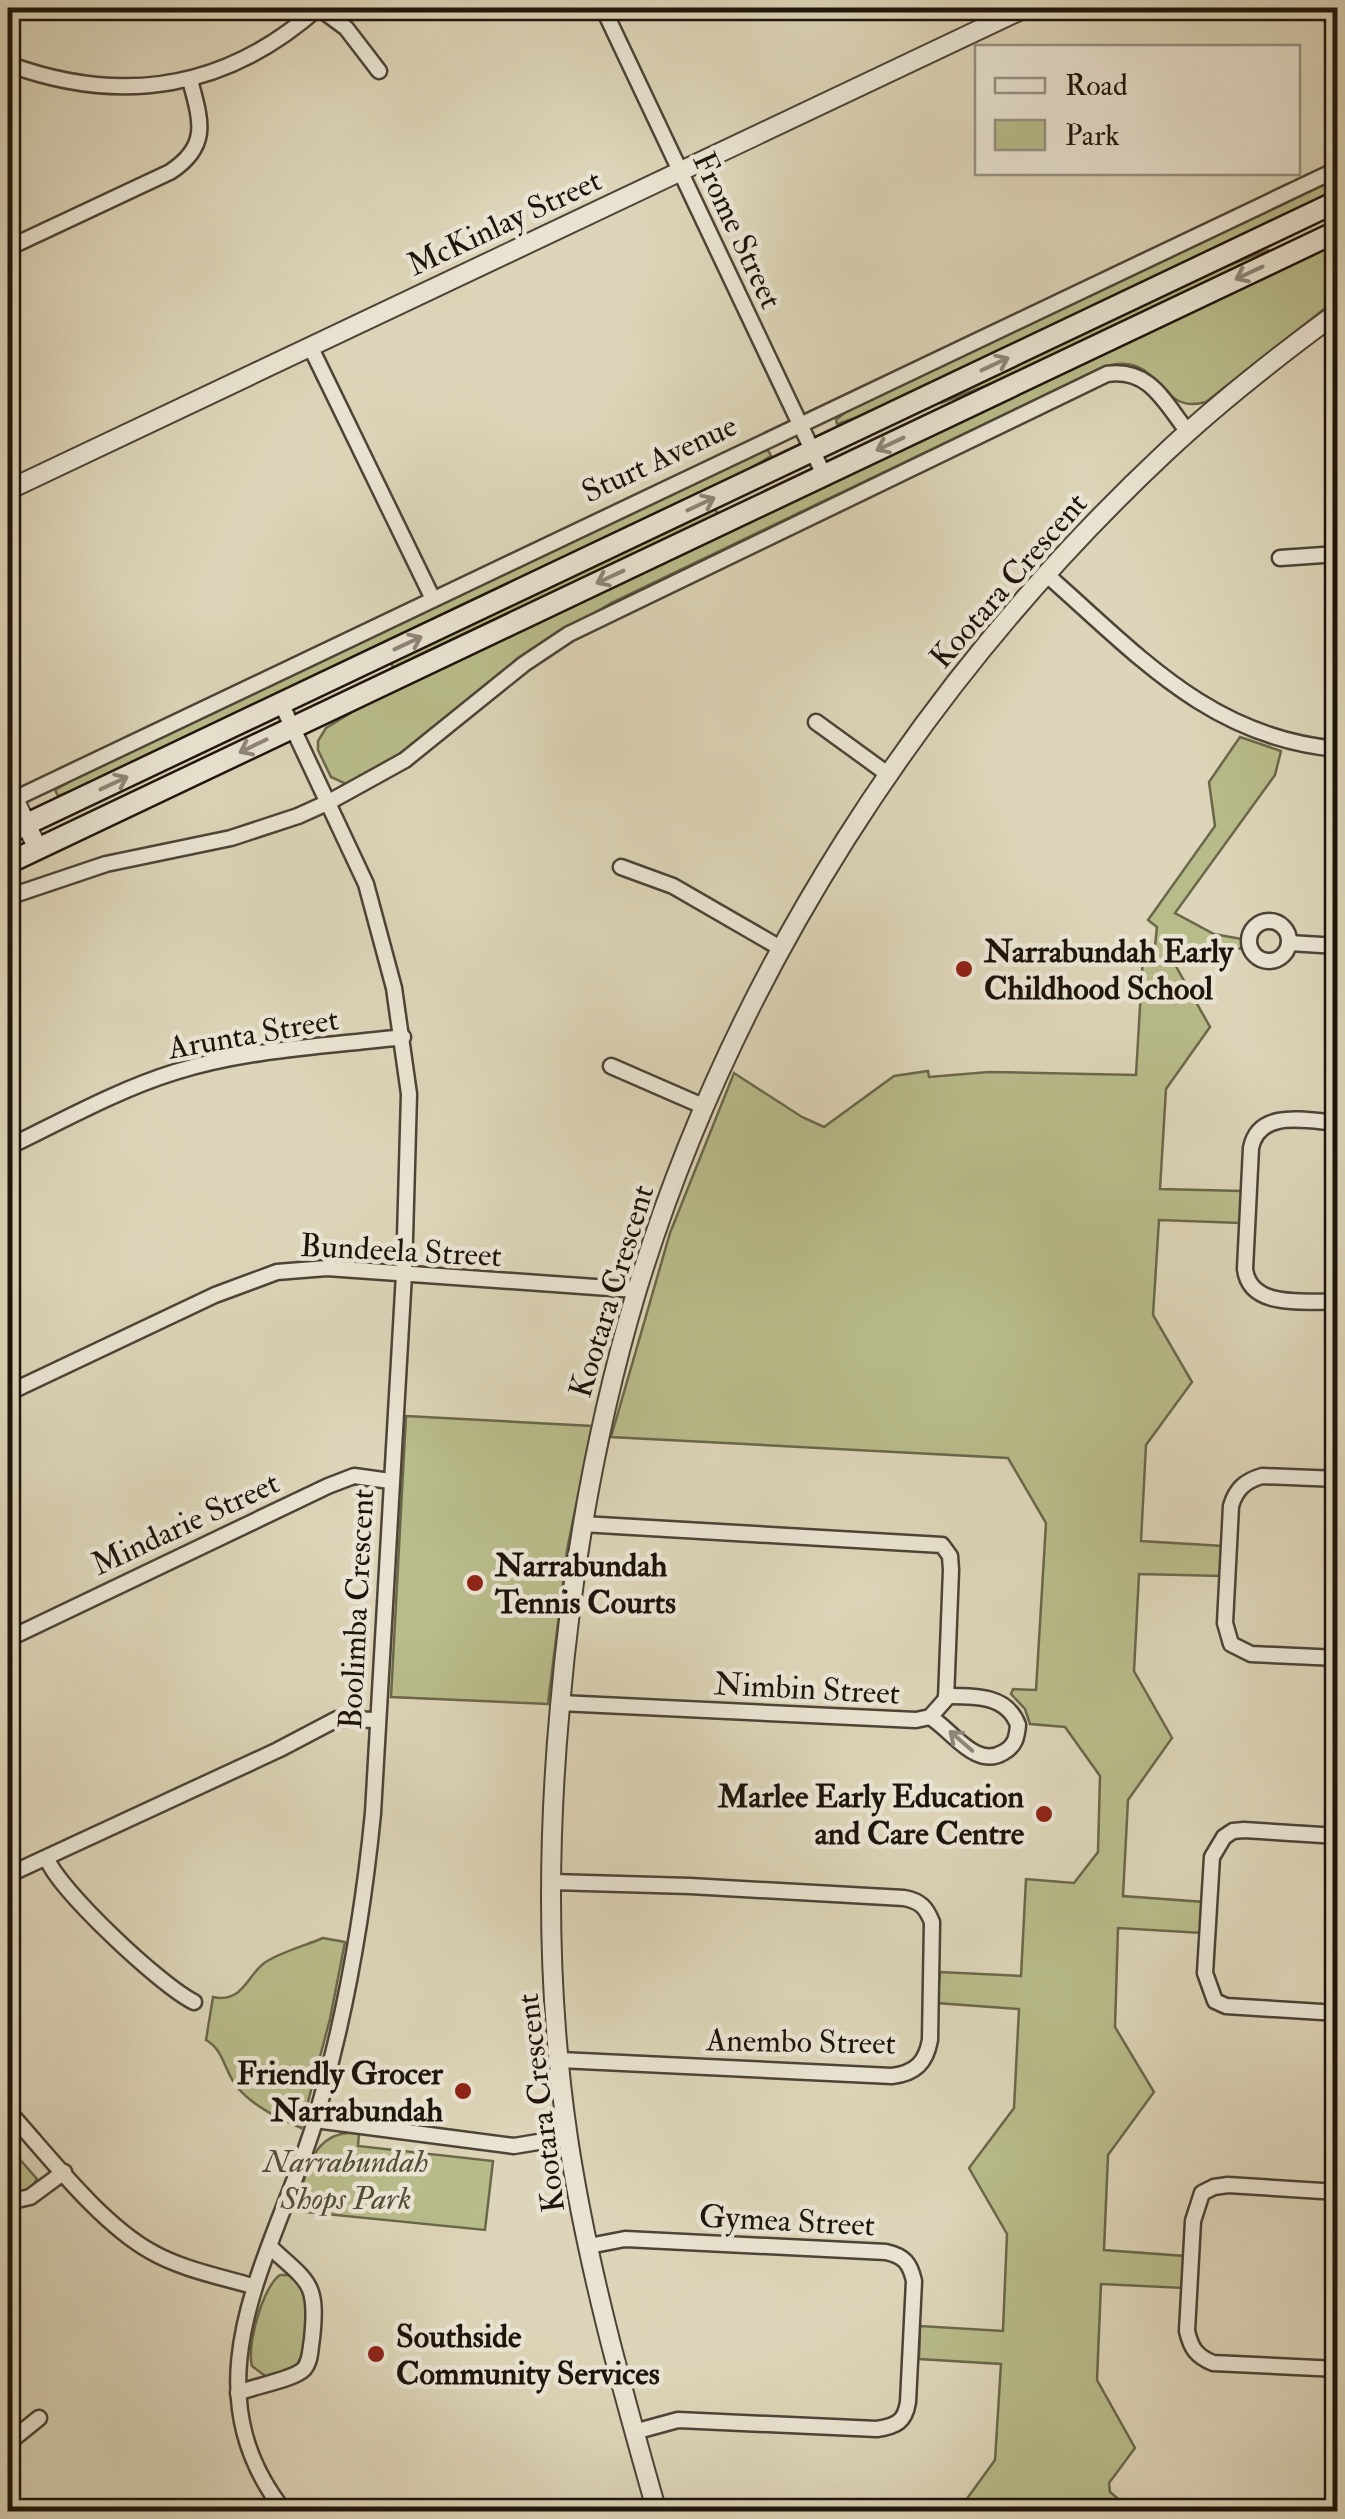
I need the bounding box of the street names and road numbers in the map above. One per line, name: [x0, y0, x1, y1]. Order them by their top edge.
street label: Frome Street: [683, 146, 791, 315]
street label: McKinlay Street: [401, 161, 608, 285]
street label: Sturt Avenue: [576, 406, 743, 512]
street label: Kootara Crescent: [921, 484, 1096, 677]
street label: Arunta Street: [164, 999, 342, 1069]
street label: Kootara Crescent: [561, 1180, 663, 1402]
street label: Bundeela Street: [299, 1226, 503, 1276]
street label: Mindarie Street: [85, 1463, 286, 1585]
street label: Boolimba Crescent: [331, 1488, 383, 1730]
street label: Nimbin Street: [713, 1664, 901, 1714]
street label: Kootara Crescent: [508, 1991, 574, 2215]
street label: Anembo Street: [705, 2020, 896, 2064]
street label: Gymea Street: [698, 2196, 876, 2246]

